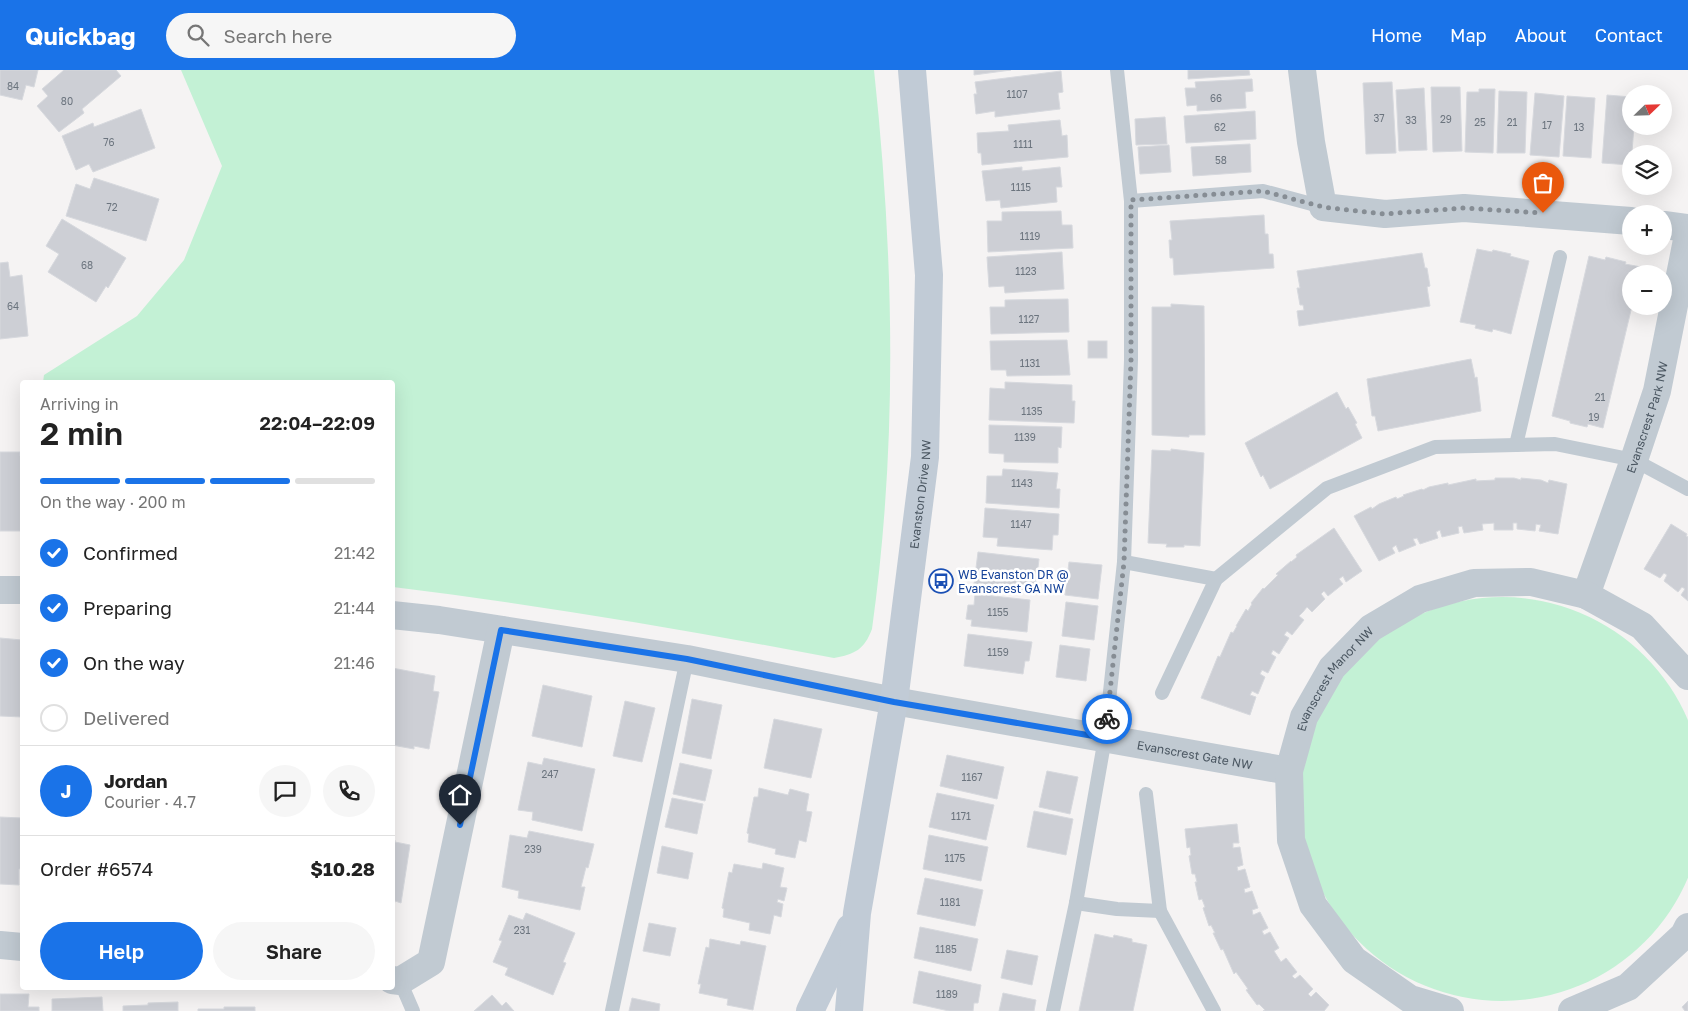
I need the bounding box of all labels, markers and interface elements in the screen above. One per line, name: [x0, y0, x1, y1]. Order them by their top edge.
search box: [166, 13, 516, 58]
text: Quickbag: [25, 21, 136, 50]
icon: search: [184, 21, 212, 49]
text: Search here: [224, 24, 332, 47]
text: Home: [1371, 24, 1422, 46]
text: Map: [1450, 24, 1487, 46]
text: About: [1515, 24, 1567, 46]
text: Contact: [1595, 24, 1663, 46]
house number: 84: [7, 80, 19, 92]
north arrow: [1622, 85, 1672, 135]
map controls: [1622, 85, 1672, 315]
house number: 1107: [1006, 88, 1028, 100]
house number: 66: [1210, 92, 1222, 104]
house number: 80: [61, 95, 73, 107]
house number: 37: [1373, 112, 1385, 124]
house number: 29: [1440, 113, 1452, 125]
house number: 33: [1405, 114, 1417, 126]
house number: 25: [1474, 116, 1486, 128]
house number: 21: [1507, 116, 1517, 128]
house number: 17: [1542, 119, 1552, 131]
house number: 62: [1214, 121, 1226, 133]
house number: 13: [1574, 121, 1584, 133]
house number: 76: [103, 136, 115, 148]
house number: 1111: [1013, 138, 1033, 150]
button: layers: [1622, 145, 1672, 195]
house number: 58: [1215, 154, 1227, 166]
pin: [1522, 162, 1564, 213]
icon: bag: [1529, 169, 1557, 197]
house number: 1115: [1011, 181, 1031, 193]
house number: 72: [106, 201, 118, 213]
button: +: [1622, 205, 1672, 255]
house number: 1119: [1020, 230, 1040, 242]
house number: 68: [81, 259, 93, 271]
house number: 1123: [1015, 265, 1037, 277]
button: −: [1622, 265, 1672, 315]
house number: 64: [7, 300, 19, 312]
house number: 1127: [1019, 313, 1039, 325]
house number: 1131: [1020, 357, 1040, 369]
street label: Evanscrest Park NW: [1622, 360, 1670, 475]
house number: 21: [1595, 391, 1605, 403]
text: Arriving in: [40, 394, 119, 414]
house number: 1135: [1021, 405, 1043, 417]
text: 22:04–22:09: [260, 411, 375, 434]
house number: 19: [1589, 411, 1599, 423]
text: 2 min: [40, 414, 123, 452]
house number: 1139: [1014, 431, 1036, 443]
street label: Evanston Drive NW: [906, 439, 933, 550]
house number: 1143: [1011, 477, 1033, 489]
text: On the way · 200 m: [40, 492, 186, 512]
house number: 1147: [1010, 518, 1032, 530]
icon: check: [40, 539, 68, 567]
text: Confirmed: [83, 541, 178, 564]
text: 21:42: [334, 543, 375, 563]
place label: WB Evanston DR @ Evanscrest GA NW: [958, 567, 1069, 596]
bus stop icon: WB Evanston DR @ Evanscrest GA NW: [928, 568, 954, 594]
icon: check: [40, 594, 68, 622]
text: Preparing: [83, 596, 172, 619]
text: 21:44: [334, 598, 375, 618]
house number: 1155: [987, 606, 1009, 618]
street label: Evanscrest Manor NW: [1293, 623, 1376, 733]
house number: 1159: [987, 646, 1009, 658]
icon: check: [40, 649, 68, 677]
text: On the way: [83, 651, 185, 674]
text: 21:46: [334, 653, 375, 673]
courier: [1082, 694, 1132, 744]
icon: bike: [1093, 705, 1121, 733]
text: Delivered: [83, 706, 170, 729]
street label: Evanscrest Gate NW: [1136, 737, 1254, 772]
button: chat: [259, 765, 311, 817]
button: phone: [323, 765, 375, 817]
house number: 247: [541, 768, 559, 780]
text: Jordan: [104, 769, 168, 792]
house number: 1167: [961, 771, 983, 783]
pin: [439, 774, 481, 825]
text: J: [61, 779, 71, 802]
icon: home: [446, 781, 474, 809]
text: Courier · 4.7: [104, 792, 196, 812]
house number: 1171: [951, 810, 971, 822]
house number: 239: [524, 843, 542, 855]
house number: 1175: [945, 852, 966, 864]
text: Order #6574: [40, 857, 153, 880]
text: $10.28: [310, 857, 375, 880]
house number: 1181: [940, 896, 960, 908]
button: Help: [40, 922, 203, 980]
button: Share: [213, 922, 375, 980]
house number: 231: [514, 924, 530, 936]
house number: 1185: [935, 943, 957, 955]
house number: 1189: [936, 988, 958, 1000]

